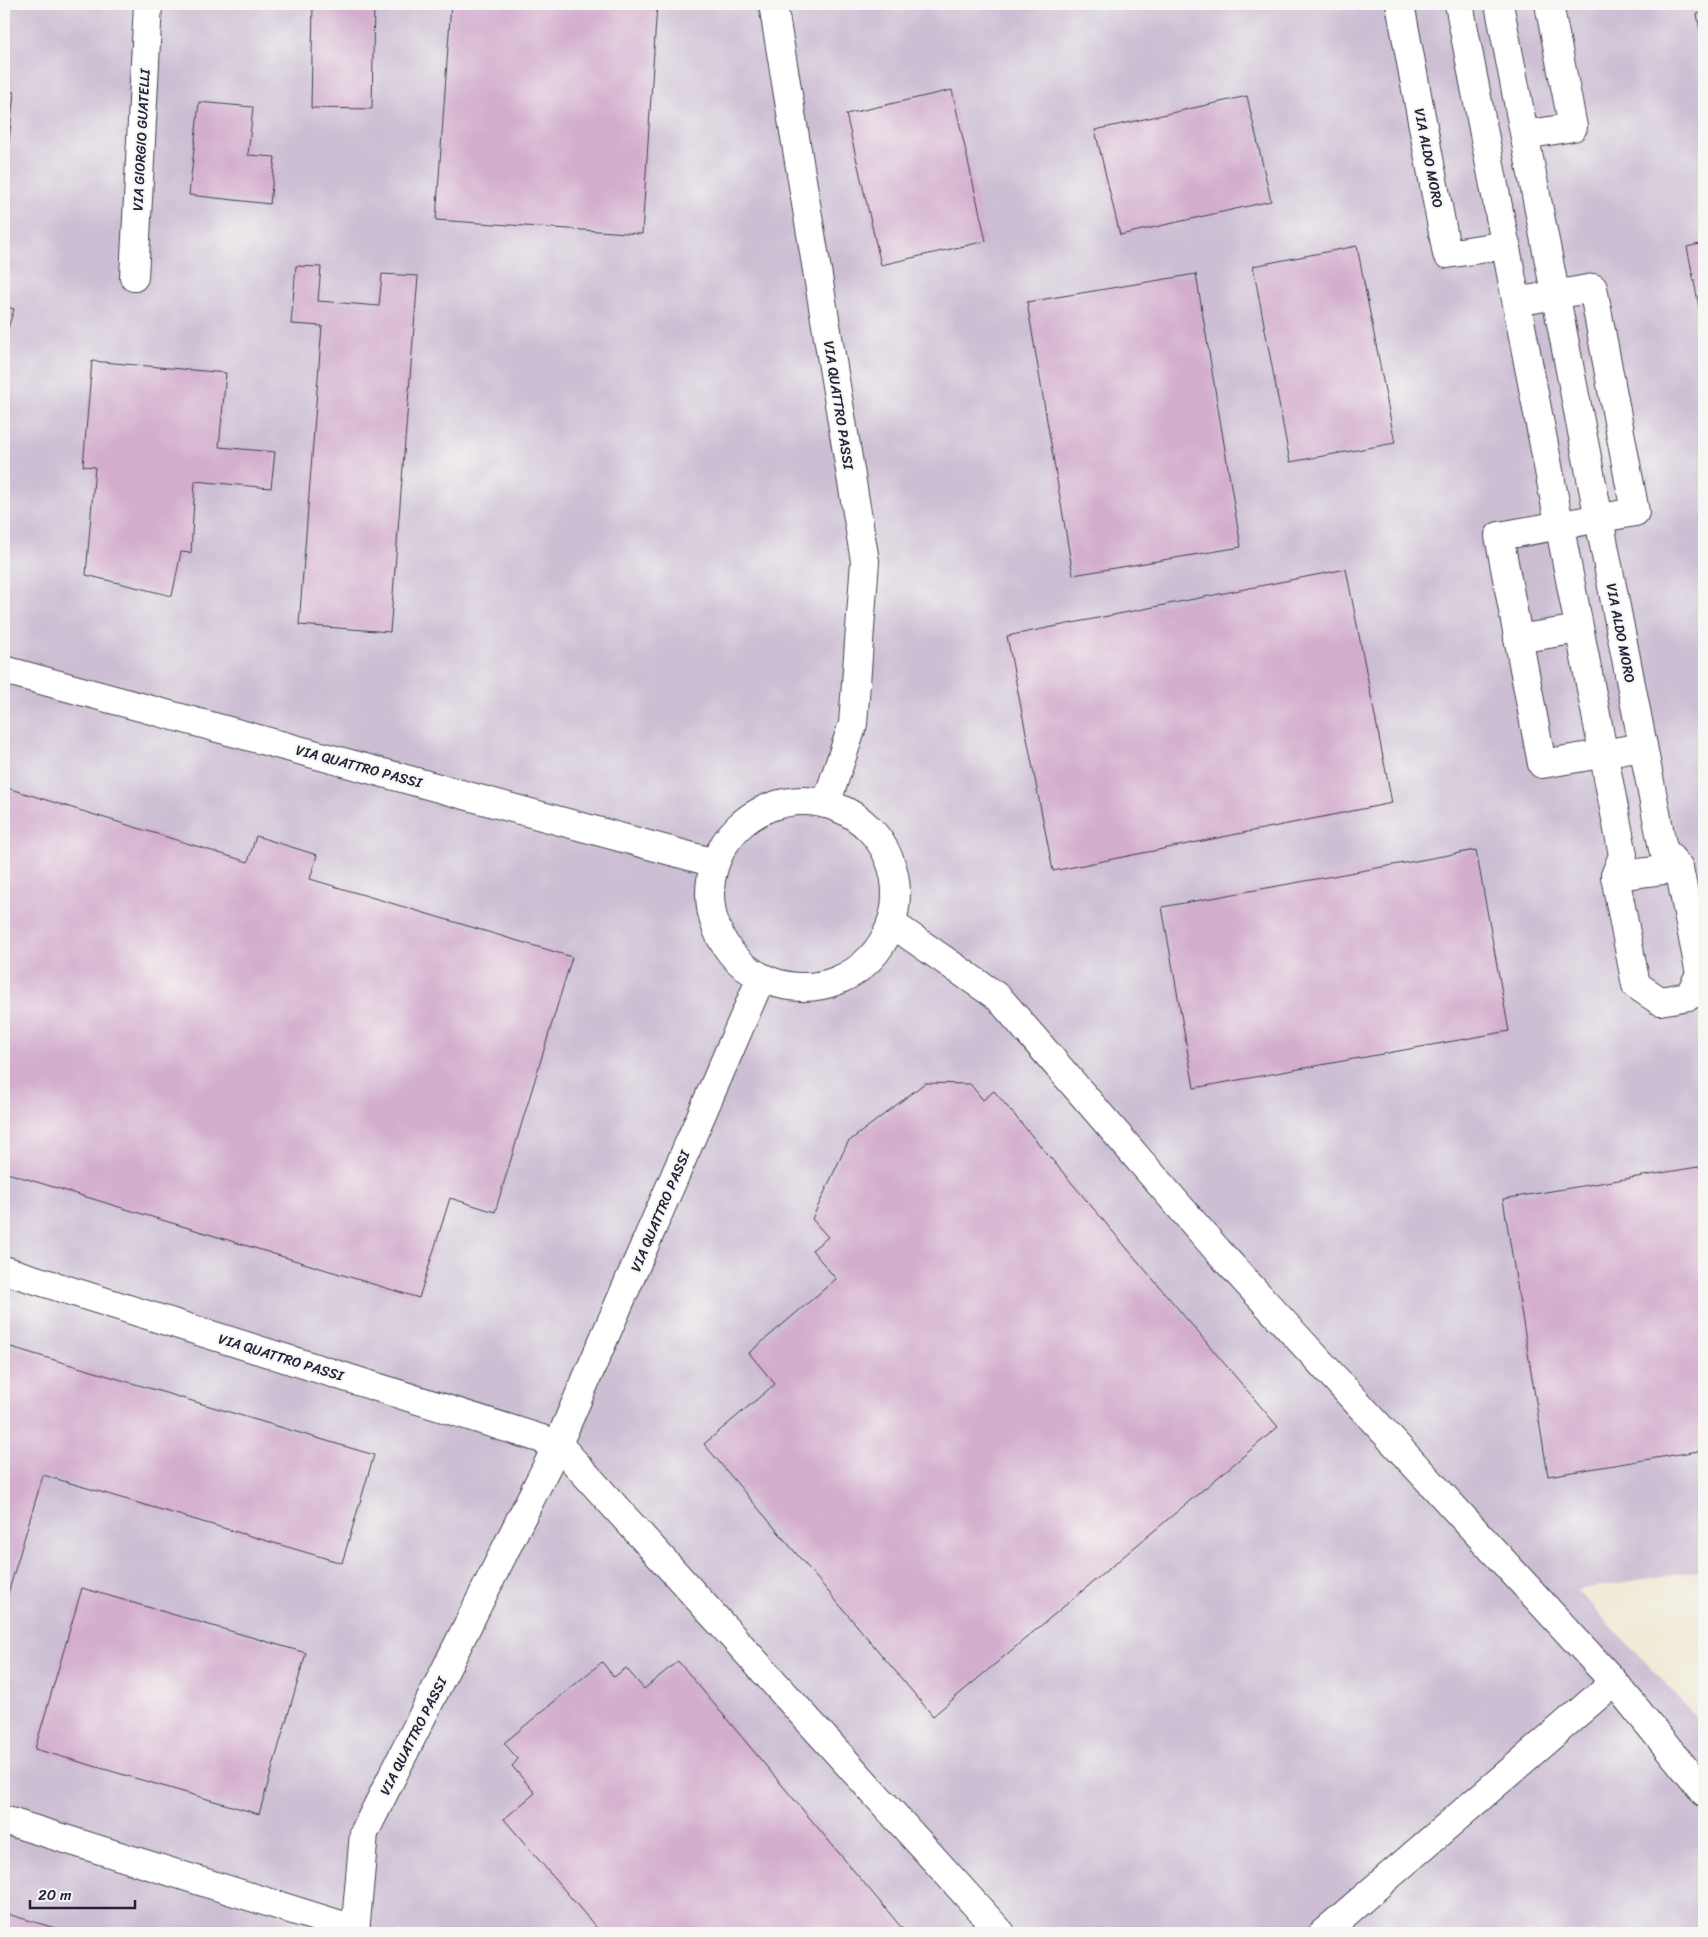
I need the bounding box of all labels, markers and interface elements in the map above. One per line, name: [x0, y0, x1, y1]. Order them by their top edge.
street label: VIA GIORGIO GUATELLI: [125, 67, 158, 212]
street label: VIA ALDO MORO: [1407, 106, 1450, 210]
street label: VIA QUATTRO PASSI: [816, 339, 861, 473]
street label: VIA ALDO MORO: [1599, 581, 1642, 685]
street label: VIA QUATTRO PASSI: [293, 738, 426, 796]
street label: VIA QUATTRO PASSI: [624, 1145, 698, 1276]
street label: VIA QUATTRO PASSI: [215, 1327, 348, 1389]
street label: VIA QUATTRO PASSI: [373, 1671, 455, 1800]
scale bar: [30, 1877, 135, 1909]
text: 20 m: [38, 1882, 72, 1908]

